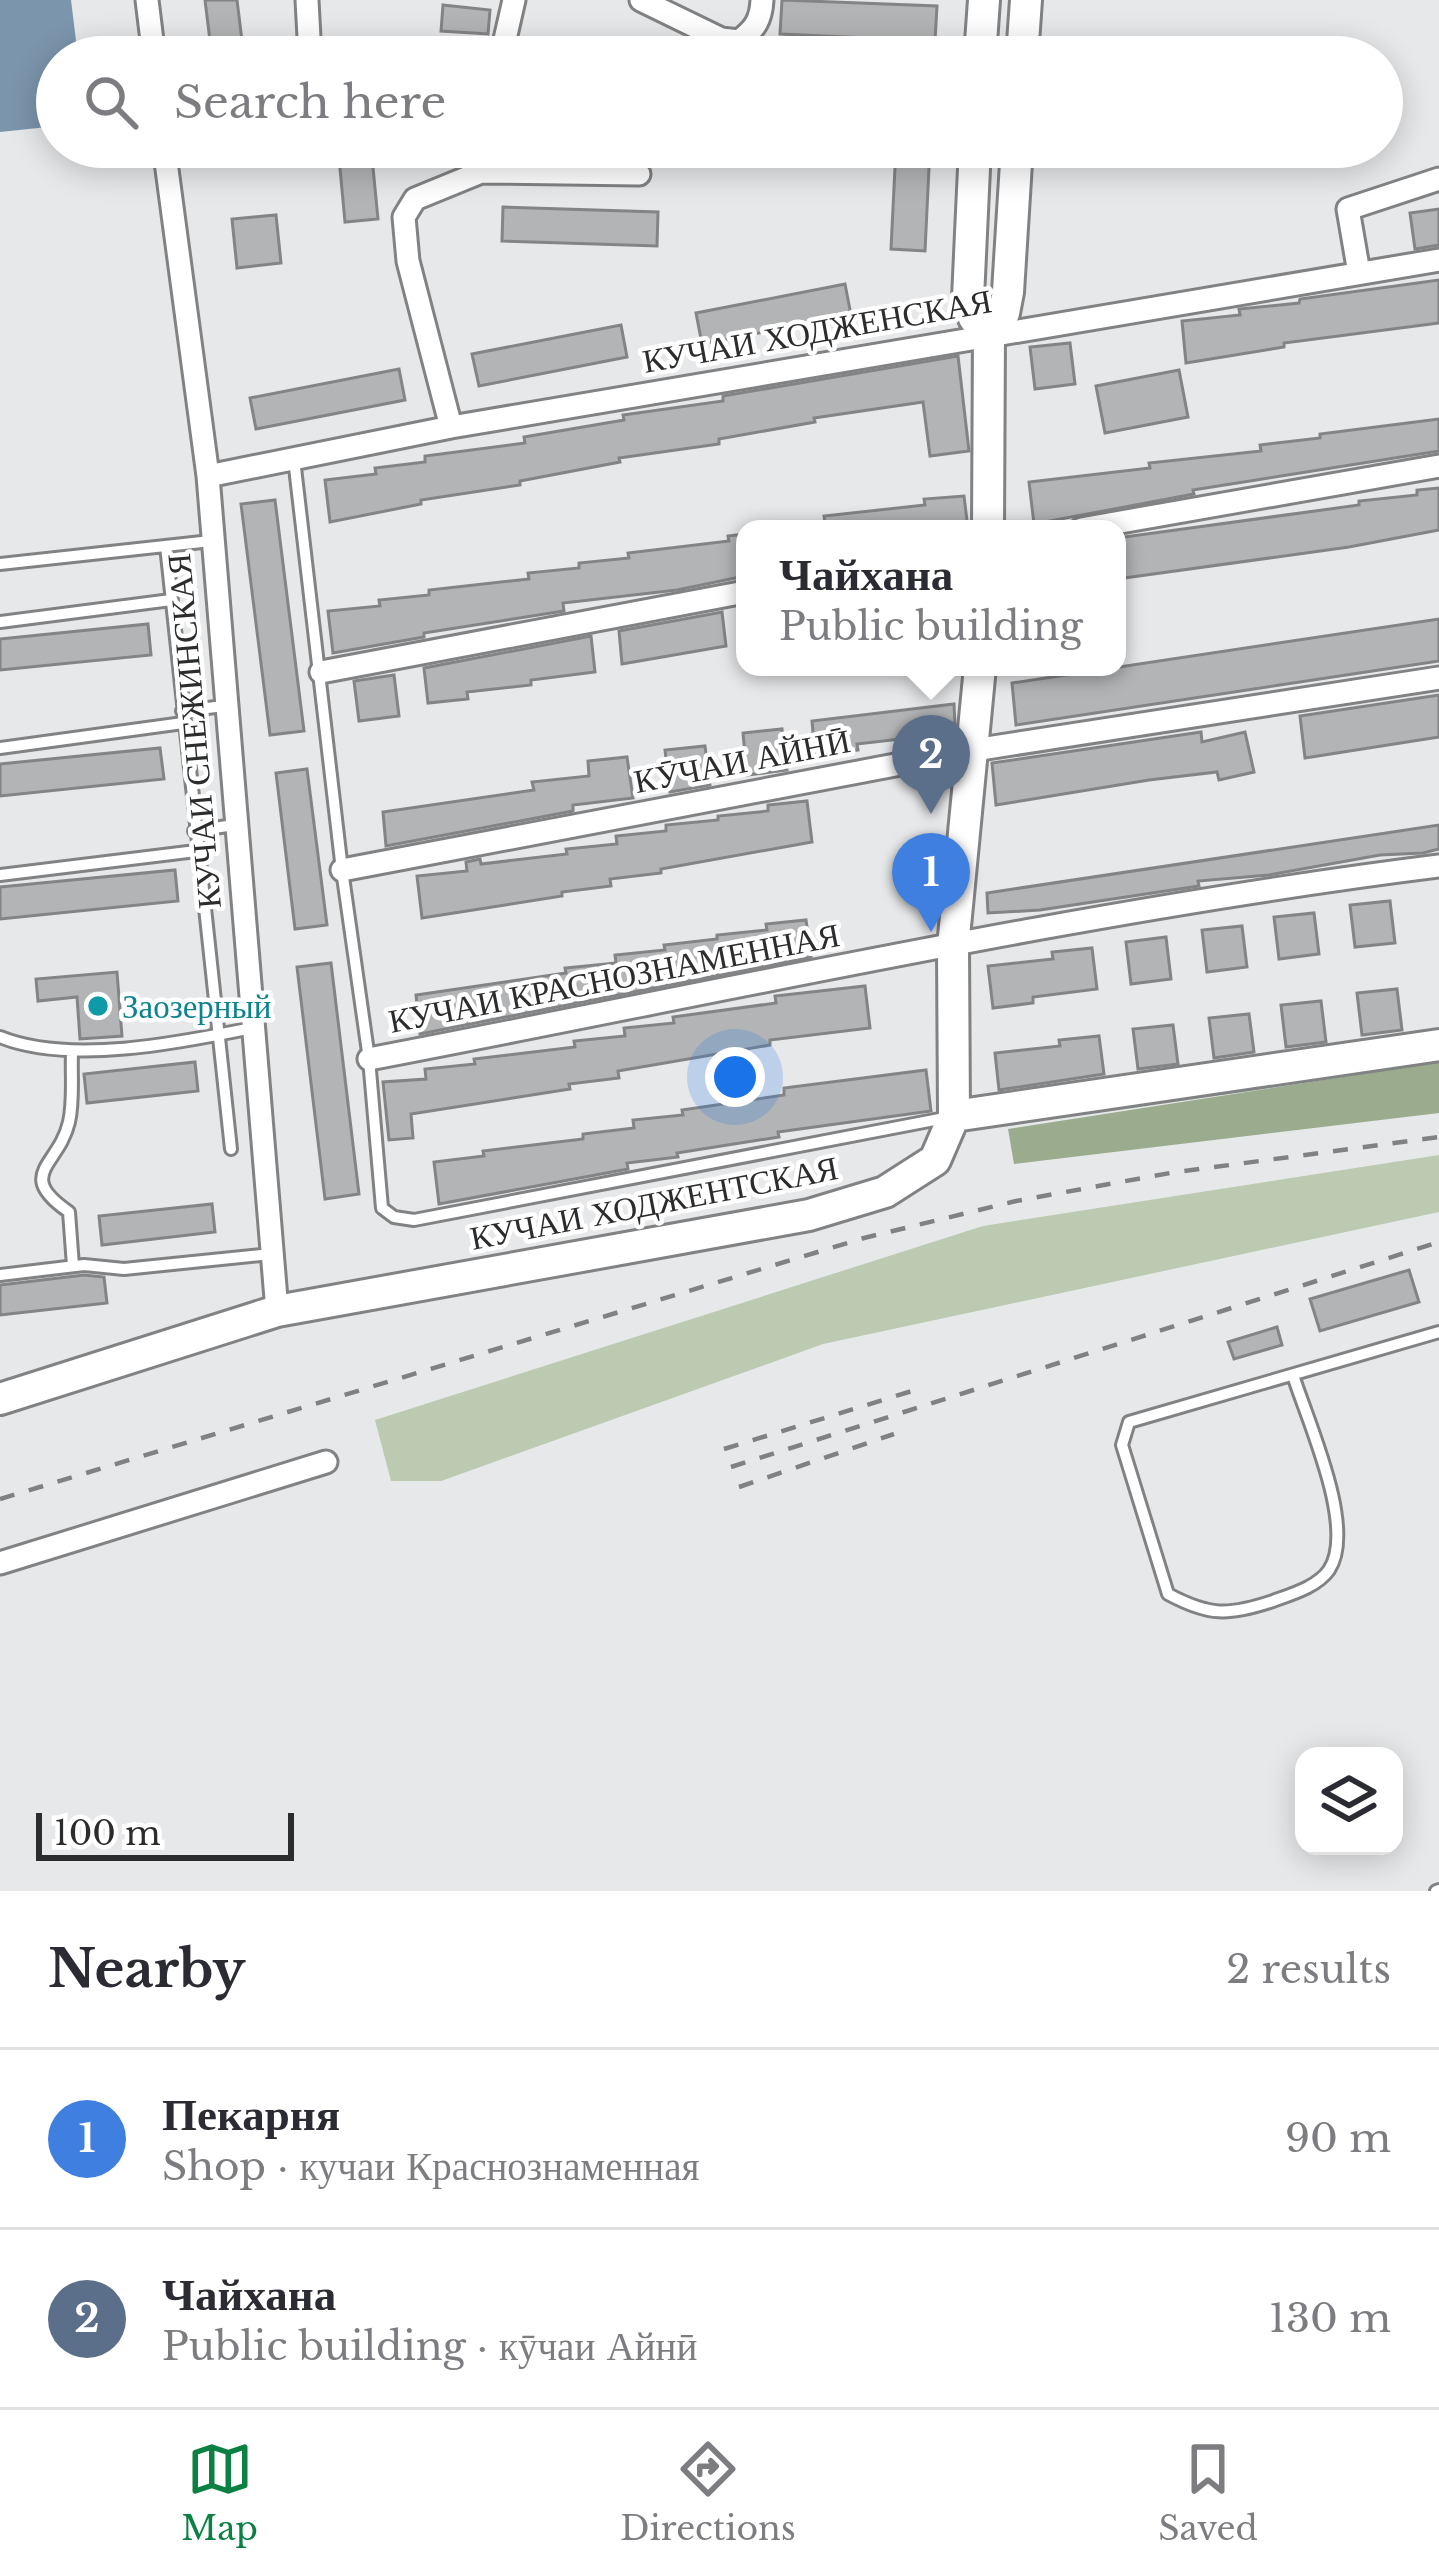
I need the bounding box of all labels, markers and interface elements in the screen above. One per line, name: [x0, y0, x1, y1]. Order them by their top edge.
search box: [36, 36, 1403, 168]
icon: search: [78, 69, 144, 135]
text: Search here: [174, 74, 446, 130]
street label: КУЧАИ ХОДЖЕНСКАЯ: [639, 280, 995, 382]
popup: [736, 520, 1126, 676]
text: Чайхана: [779, 546, 953, 602]
street label: КУЧАИ СНЕЖИНСКАЯ: [158, 552, 230, 910]
text: Public building: [779, 602, 1083, 651]
pin: 2: [892, 715, 970, 814]
street label: КӮЧАИ АЙНӢ: [630, 720, 854, 802]
pin: 1: [892, 833, 970, 932]
street label: КУЧАИ КРАСНОЗНАМЕННАЯ: [385, 914, 843, 1042]
place label: Заозерный: [122, 986, 271, 1027]
marker: Заозерный: [85, 993, 111, 1019]
your location: [705, 1047, 765, 1107]
street label: КУЧАИ ХОДЖЕНТСКАЯ: [467, 1147, 841, 1259]
map controls: [1295, 1747, 1403, 1855]
button: layers: [1295, 1747, 1403, 1855]
scale bar: [36, 1807, 294, 1860]
text: 100 m: [54, 1813, 161, 1854]
text: Nearby: [48, 1938, 245, 2001]
text: 2 results: [1226, 1945, 1391, 1994]
text: Пекарня: [162, 2086, 340, 2142]
text: 1: [78, 2114, 96, 2163]
text: 90 m: [1285, 2114, 1391, 2163]
text: Shop · кучаи Краснознаменная: [162, 2142, 699, 2191]
text: Чайхана: [162, 2266, 336, 2322]
text: 2: [74, 2294, 100, 2343]
text: 130 m: [1269, 2294, 1391, 2343]
text: Public building · кӯчаи Айнӣ: [162, 2322, 697, 2371]
tab: Map: [181, 2436, 258, 2549]
tab: Directions: [620, 2436, 796, 2549]
tab: Saved: [1158, 2436, 1258, 2549]

